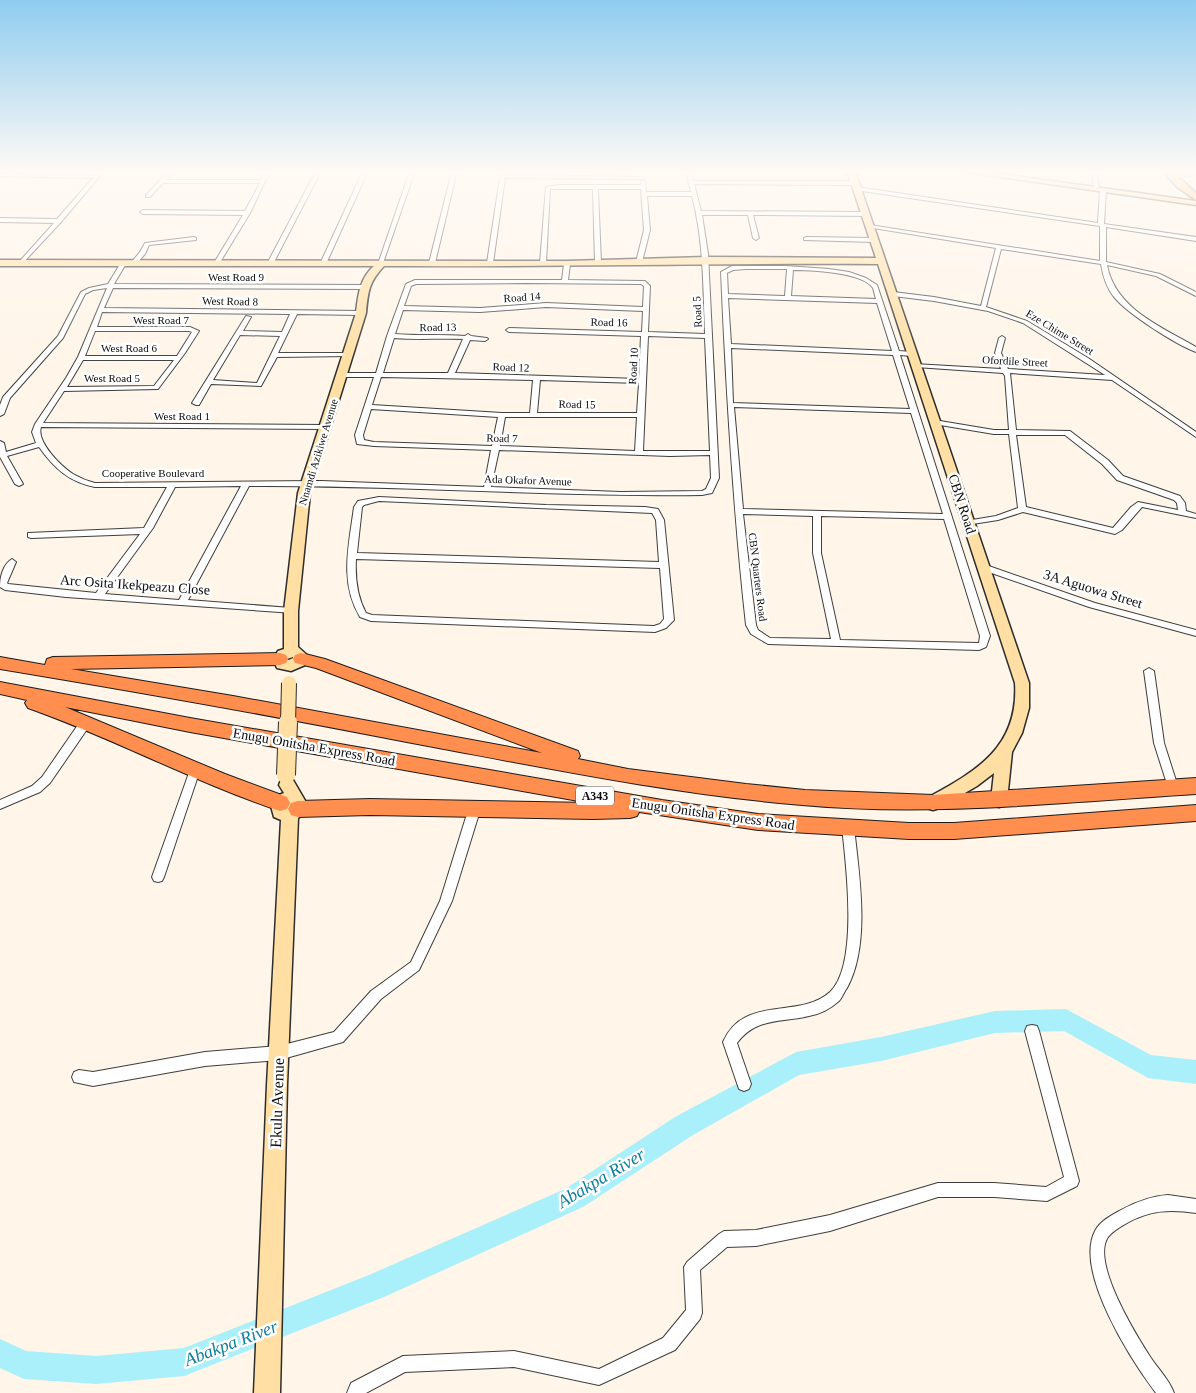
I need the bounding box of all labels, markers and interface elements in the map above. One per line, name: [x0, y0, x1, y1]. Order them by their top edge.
street label: West Road 9: [208, 271, 264, 283]
street label: Road 14: [503, 290, 541, 304]
street label: West Road 8: [202, 295, 259, 307]
street label: Road 5: [690, 295, 704, 328]
street label: Eze Chime Street: [1024, 307, 1096, 357]
street label: West Road 7: [133, 314, 189, 326]
street label: Road 16: [590, 316, 628, 328]
street label: Road 13: [419, 321, 457, 333]
street label: West Road 6: [101, 342, 157, 354]
street label: Road 10: [626, 347, 640, 385]
street label: Ofordile Street: [982, 353, 1048, 369]
street label: Road 12: [492, 360, 530, 374]
street label: West Road 5: [84, 372, 140, 384]
street label: Nnamdi Azikiwe Avenue: [296, 397, 340, 507]
street label: Road 15: [558, 398, 596, 410]
street label: West Road 1: [154, 410, 210, 422]
street label: Road 7: [486, 431, 518, 445]
street label: Cooperative Boulevard: [102, 467, 205, 479]
street label: Ada Okafor Avenue: [484, 472, 572, 488]
street label: CBN Road: [945, 472, 979, 536]
street label: CBN Quarters Road: [747, 532, 769, 622]
street label: 3A Aguowa Street: [1042, 567, 1144, 611]
street label: Arc Osita Ikekpeazu Close: [59, 572, 211, 598]
street label: Enugu Onitsha Express Road: [232, 725, 396, 769]
road number: A343: [576, 786, 614, 806]
street label: Enugu Onitsha Express Road: [631, 795, 795, 833]
street label: Ekulu Avenue: [267, 1058, 287, 1148]
water label: Abakpa River: [553, 1144, 649, 1212]
water label: Abakpa River: [181, 1316, 281, 1370]

